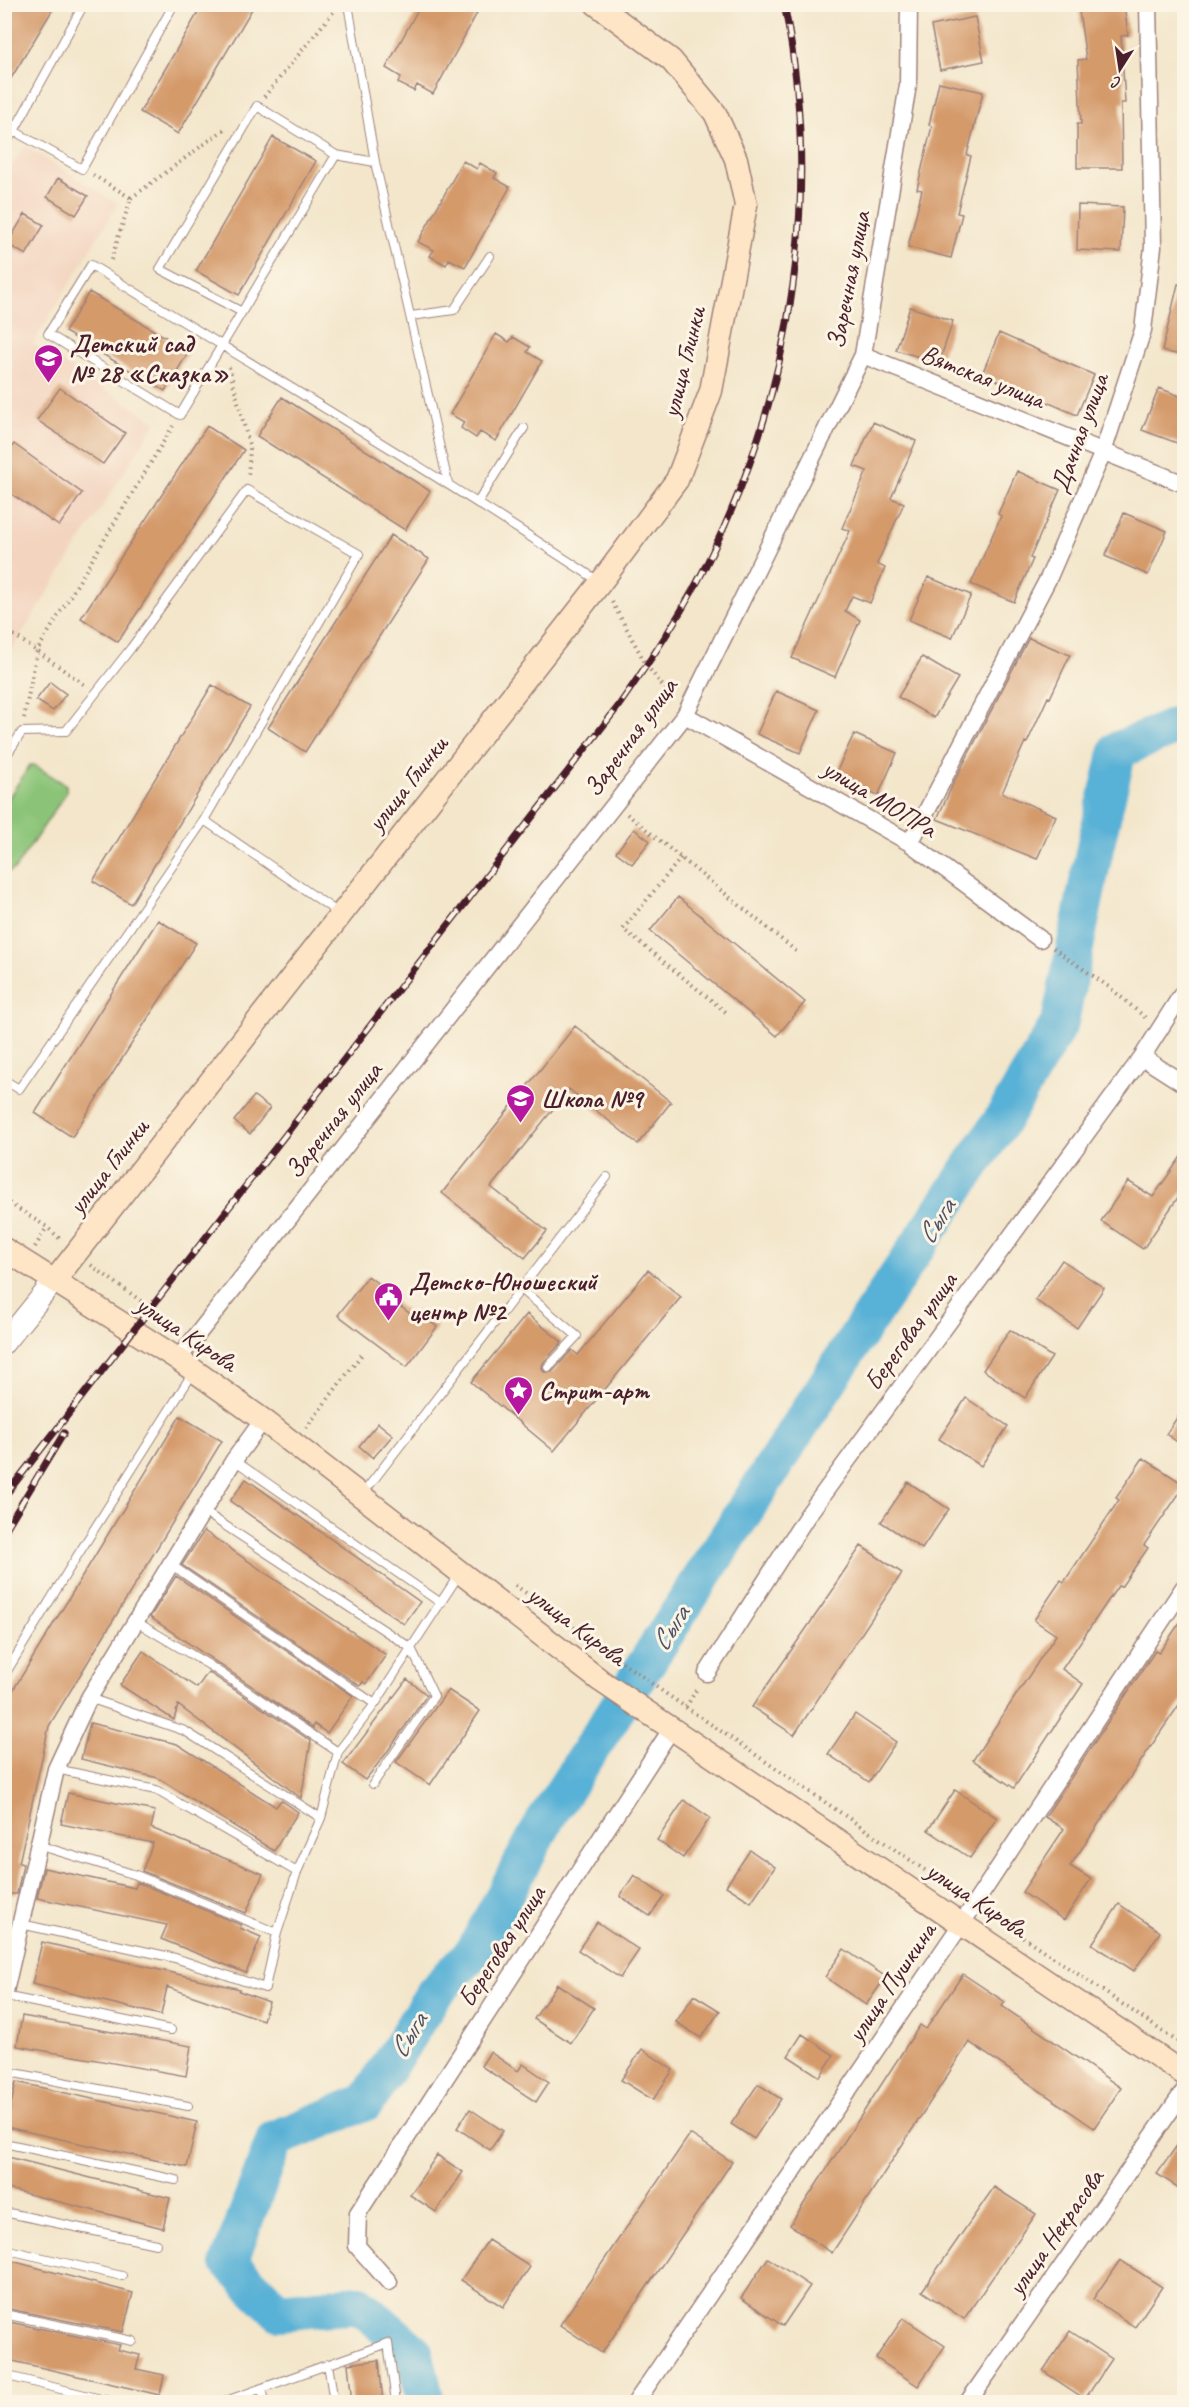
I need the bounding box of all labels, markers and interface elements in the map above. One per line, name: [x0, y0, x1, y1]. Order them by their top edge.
north arrow: [1090, 39, 1150, 99]
text: С: [1109, 72, 1123, 93]
street label: Заречная улица: [819, 207, 878, 352]
street label: улица Глинки: [653, 302, 714, 423]
place label: Детский сад № 28 «Сказка»: [70, 327, 229, 390]
street label: Вятская улица: [916, 337, 1052, 417]
school or university icon: Детский сад № 28 «Сказка»: [33, 342, 65, 384]
street label: Дачная улица: [1043, 367, 1117, 497]
street label: Заречная улица: [576, 670, 686, 803]
street label: улица Глинки: [358, 727, 456, 840]
street label: улица МОПРа: [815, 751, 944, 846]
street label: Заречная улица: [278, 1054, 390, 1185]
school or university icon: Школа №9: [504, 1082, 536, 1124]
place label: Школа №9: [541, 1082, 645, 1115]
street label: улица Глинки: [59, 1110, 157, 1223]
water label: Сыга: [909, 1190, 964, 1250]
street label: Береговая улица: [856, 1264, 965, 1397]
place label: Детско-Юношеский центр №2: [409, 1265, 599, 1328]
public building icon: Детско-Юношеский центр №2: [372, 1280, 404, 1322]
street label: улица Кирова: [128, 1287, 245, 1380]
place icon: Стрит-арт: [502, 1374, 534, 1416]
place label: Стрит-арт: [539, 1374, 651, 1407]
street label: улица Кирова: [519, 1576, 634, 1675]
water label: Сыга: [643, 1597, 698, 1657]
street label: улица Кирова: [918, 1853, 1035, 1946]
street label: Береговая улица: [450, 1878, 554, 2013]
street label: улица Пушкина: [838, 1914, 945, 2050]
water label: Сыга: [381, 2004, 436, 2064]
street label: улица Некрасова: [999, 2161, 1112, 2303]

